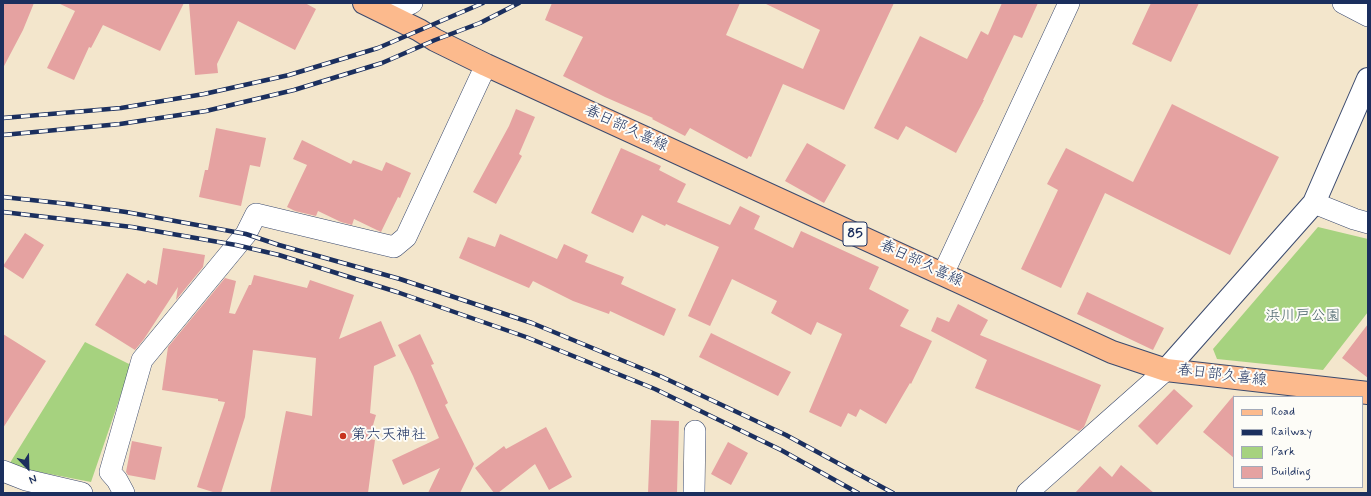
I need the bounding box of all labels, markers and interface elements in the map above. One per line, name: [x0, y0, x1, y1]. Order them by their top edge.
street label: 春日部久喜線: [581, 102, 671, 156]
road number: 85: [843, 222, 867, 246]
street label: 春日部久喜線: [876, 237, 966, 291]
park label: 浜川戸公園: [1266, 308, 1340, 326]
street label: 春日部久喜線: [1176, 362, 1268, 390]
legend: [1233, 396, 1363, 488]
text: Road: [1271, 404, 1295, 420]
text: Railway: [1271, 424, 1312, 440]
place label: 第六天神社: [351, 427, 426, 445]
marker: 第六天神社: [338, 431, 348, 441]
text: Park: [1271, 444, 1295, 460]
north arrow: [8, 448, 48, 488]
text: Building: [1271, 464, 1311, 480]
text: N: [27, 471, 39, 487]

